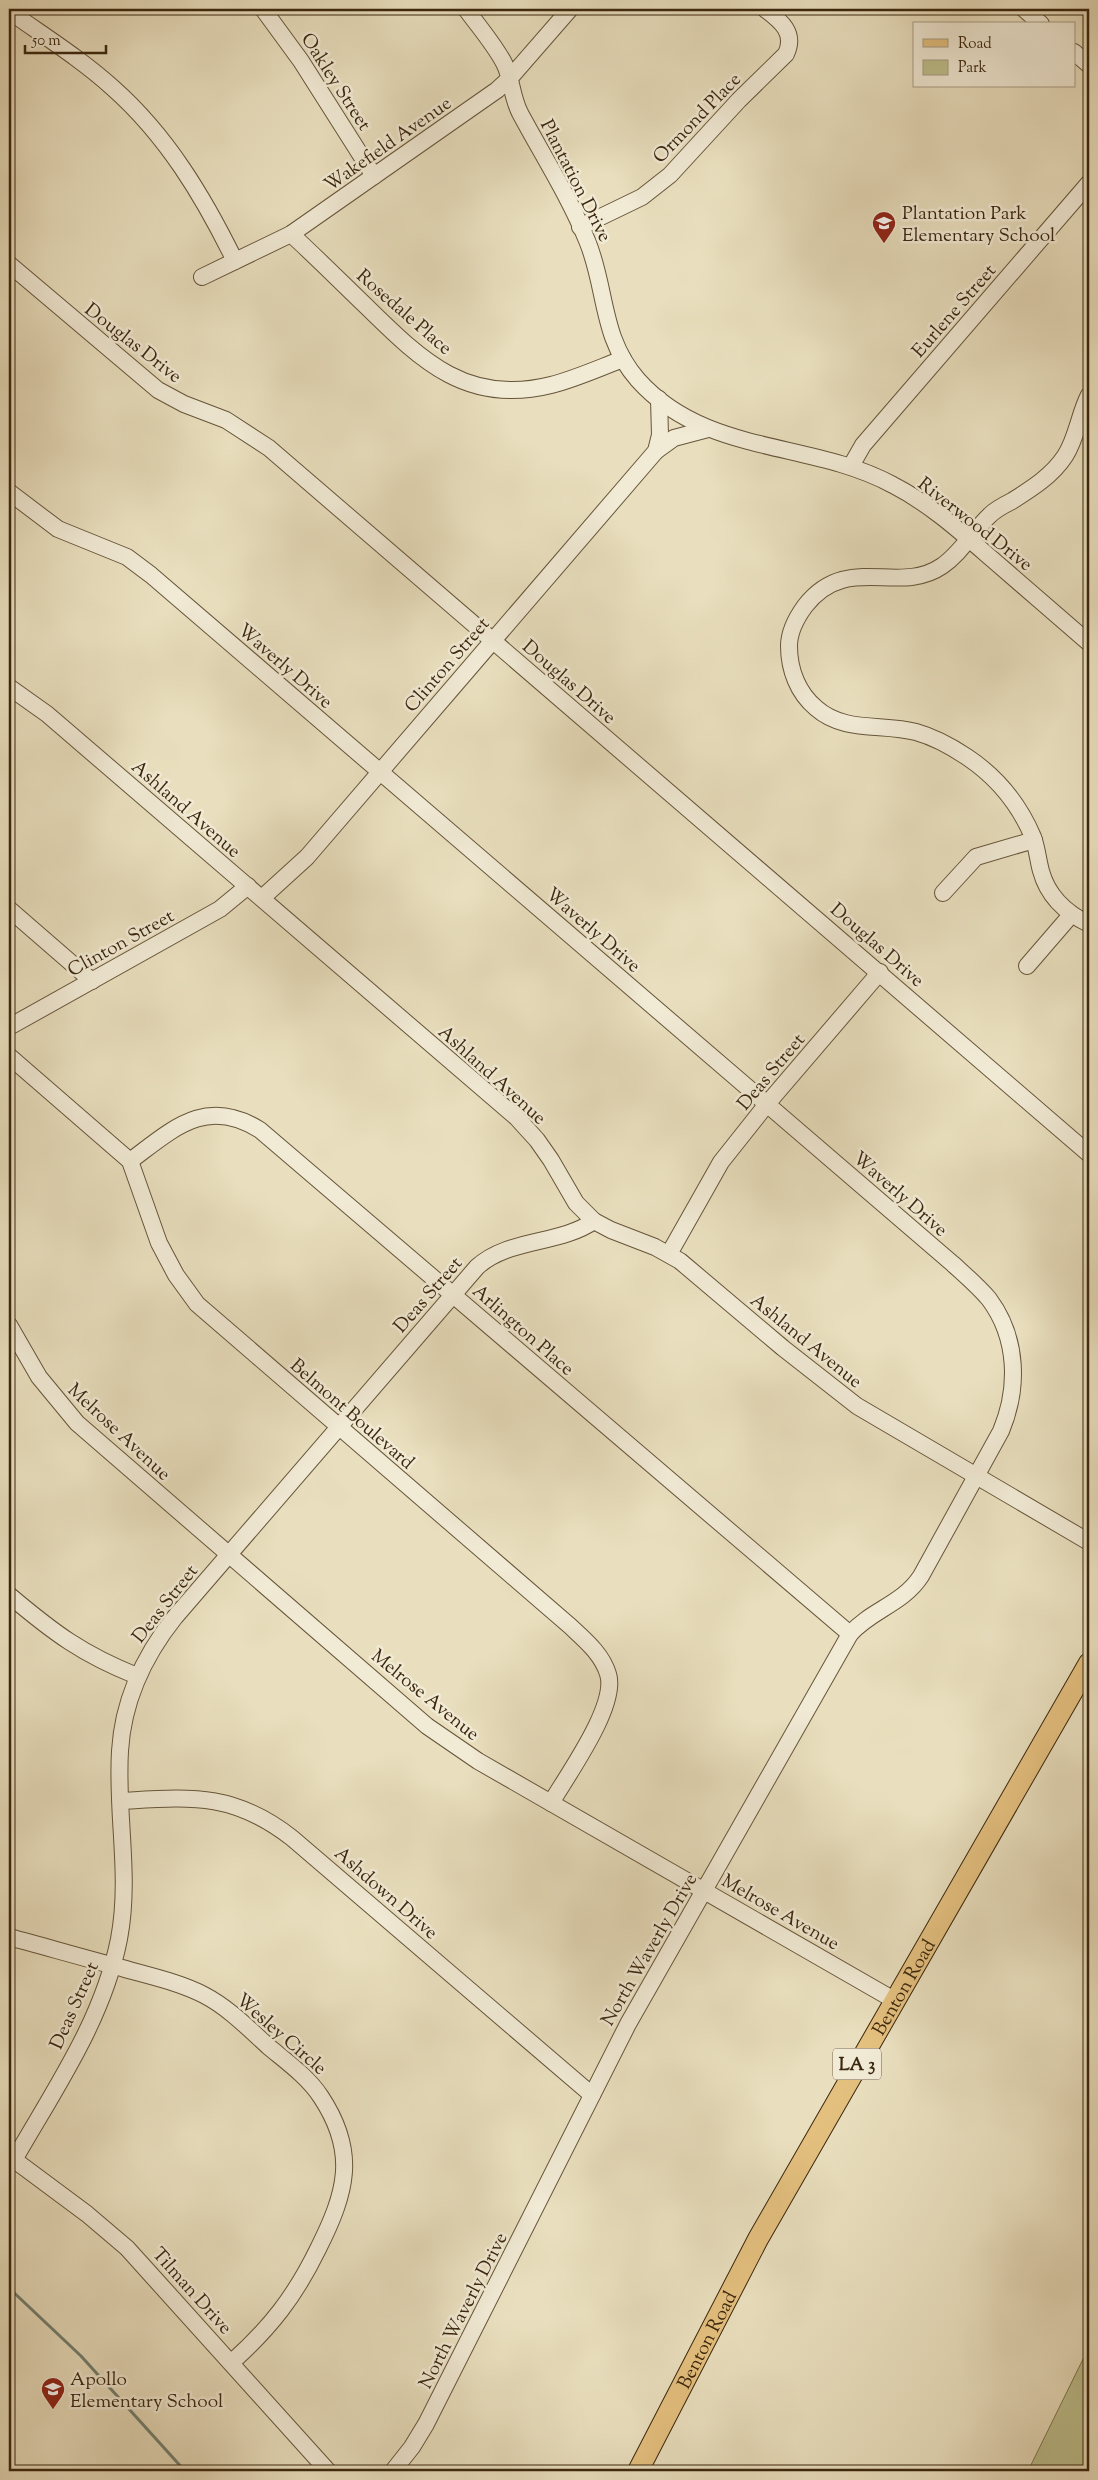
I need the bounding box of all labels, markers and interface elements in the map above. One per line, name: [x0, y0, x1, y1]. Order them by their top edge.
scale bar: [25, 22, 106, 54]
legend: [913, 22, 1076, 88]
street label: Oakley Street: [293, 28, 377, 137]
text: 50 m: [31, 31, 61, 52]
text: Road: [958, 34, 992, 55]
text: Park: [958, 58, 987, 79]
street label: Ormond Place: [647, 67, 748, 170]
street label: Wakefield Avenue: [319, 91, 458, 199]
street label: Plantation Drive: [532, 115, 617, 247]
place label: Plantation Park Elementary School: [902, 201, 1055, 250]
school or university icon: Plantation Park Elementary School: [871, 210, 897, 244]
street label: Eurlene Street: [907, 258, 1004, 364]
street label: Rosedale Place: [349, 264, 457, 362]
street label: Douglas Drive: [78, 297, 187, 391]
street label: Riverwood Drive: [911, 471, 1038, 579]
street label: Clinton Street: [399, 612, 497, 719]
street label: Waverly Drive: [231, 618, 338, 716]
street label: Douglas Drive: [515, 634, 621, 732]
street label: Ashland Avenue: [125, 755, 246, 865]
street label: Waverly Drive: [539, 882, 646, 980]
street label: Douglas Drive: [823, 897, 929, 995]
street label: Clinton Street: [63, 903, 180, 985]
street label: Ashland Avenue: [431, 1020, 552, 1132]
street label: Deas Street: [732, 1028, 813, 1117]
street label: Waverly Drive: [846, 1146, 953, 1244]
street label: Deas Street: [388, 1251, 470, 1340]
street label: Arlington Place: [465, 1279, 579, 1383]
street label: Ashland Avenue: [744, 1288, 867, 1396]
street label: Belmont Boulevard: [283, 1353, 420, 1477]
street label: Melrose Avenue: [61, 1378, 176, 1488]
street label: Deas Street: [127, 1559, 206, 1650]
street label: Melrose Avenue: [364, 1644, 484, 1748]
street label: Ashdown Drive: [328, 1841, 443, 1947]
street label: Melrose Avenue: [716, 1868, 844, 1958]
street label: North Waverly Drive: [595, 1869, 705, 2032]
street label: Benton Road: [867, 1935, 944, 2041]
street label: Deas Street: [44, 1957, 107, 2054]
street label: Wesley Circle: [229, 1988, 332, 2082]
road number: LA 3: [833, 2048, 881, 2080]
street label: North Waverly Drive: [413, 2228, 515, 2394]
street label: Tilman Drive: [145, 2242, 238, 2341]
street label: Benton Road: [672, 2287, 745, 2394]
place label: Apollo Elementary School: [70, 2367, 223, 2416]
school or university icon: Apollo Elementary School: [40, 2376, 66, 2410]

